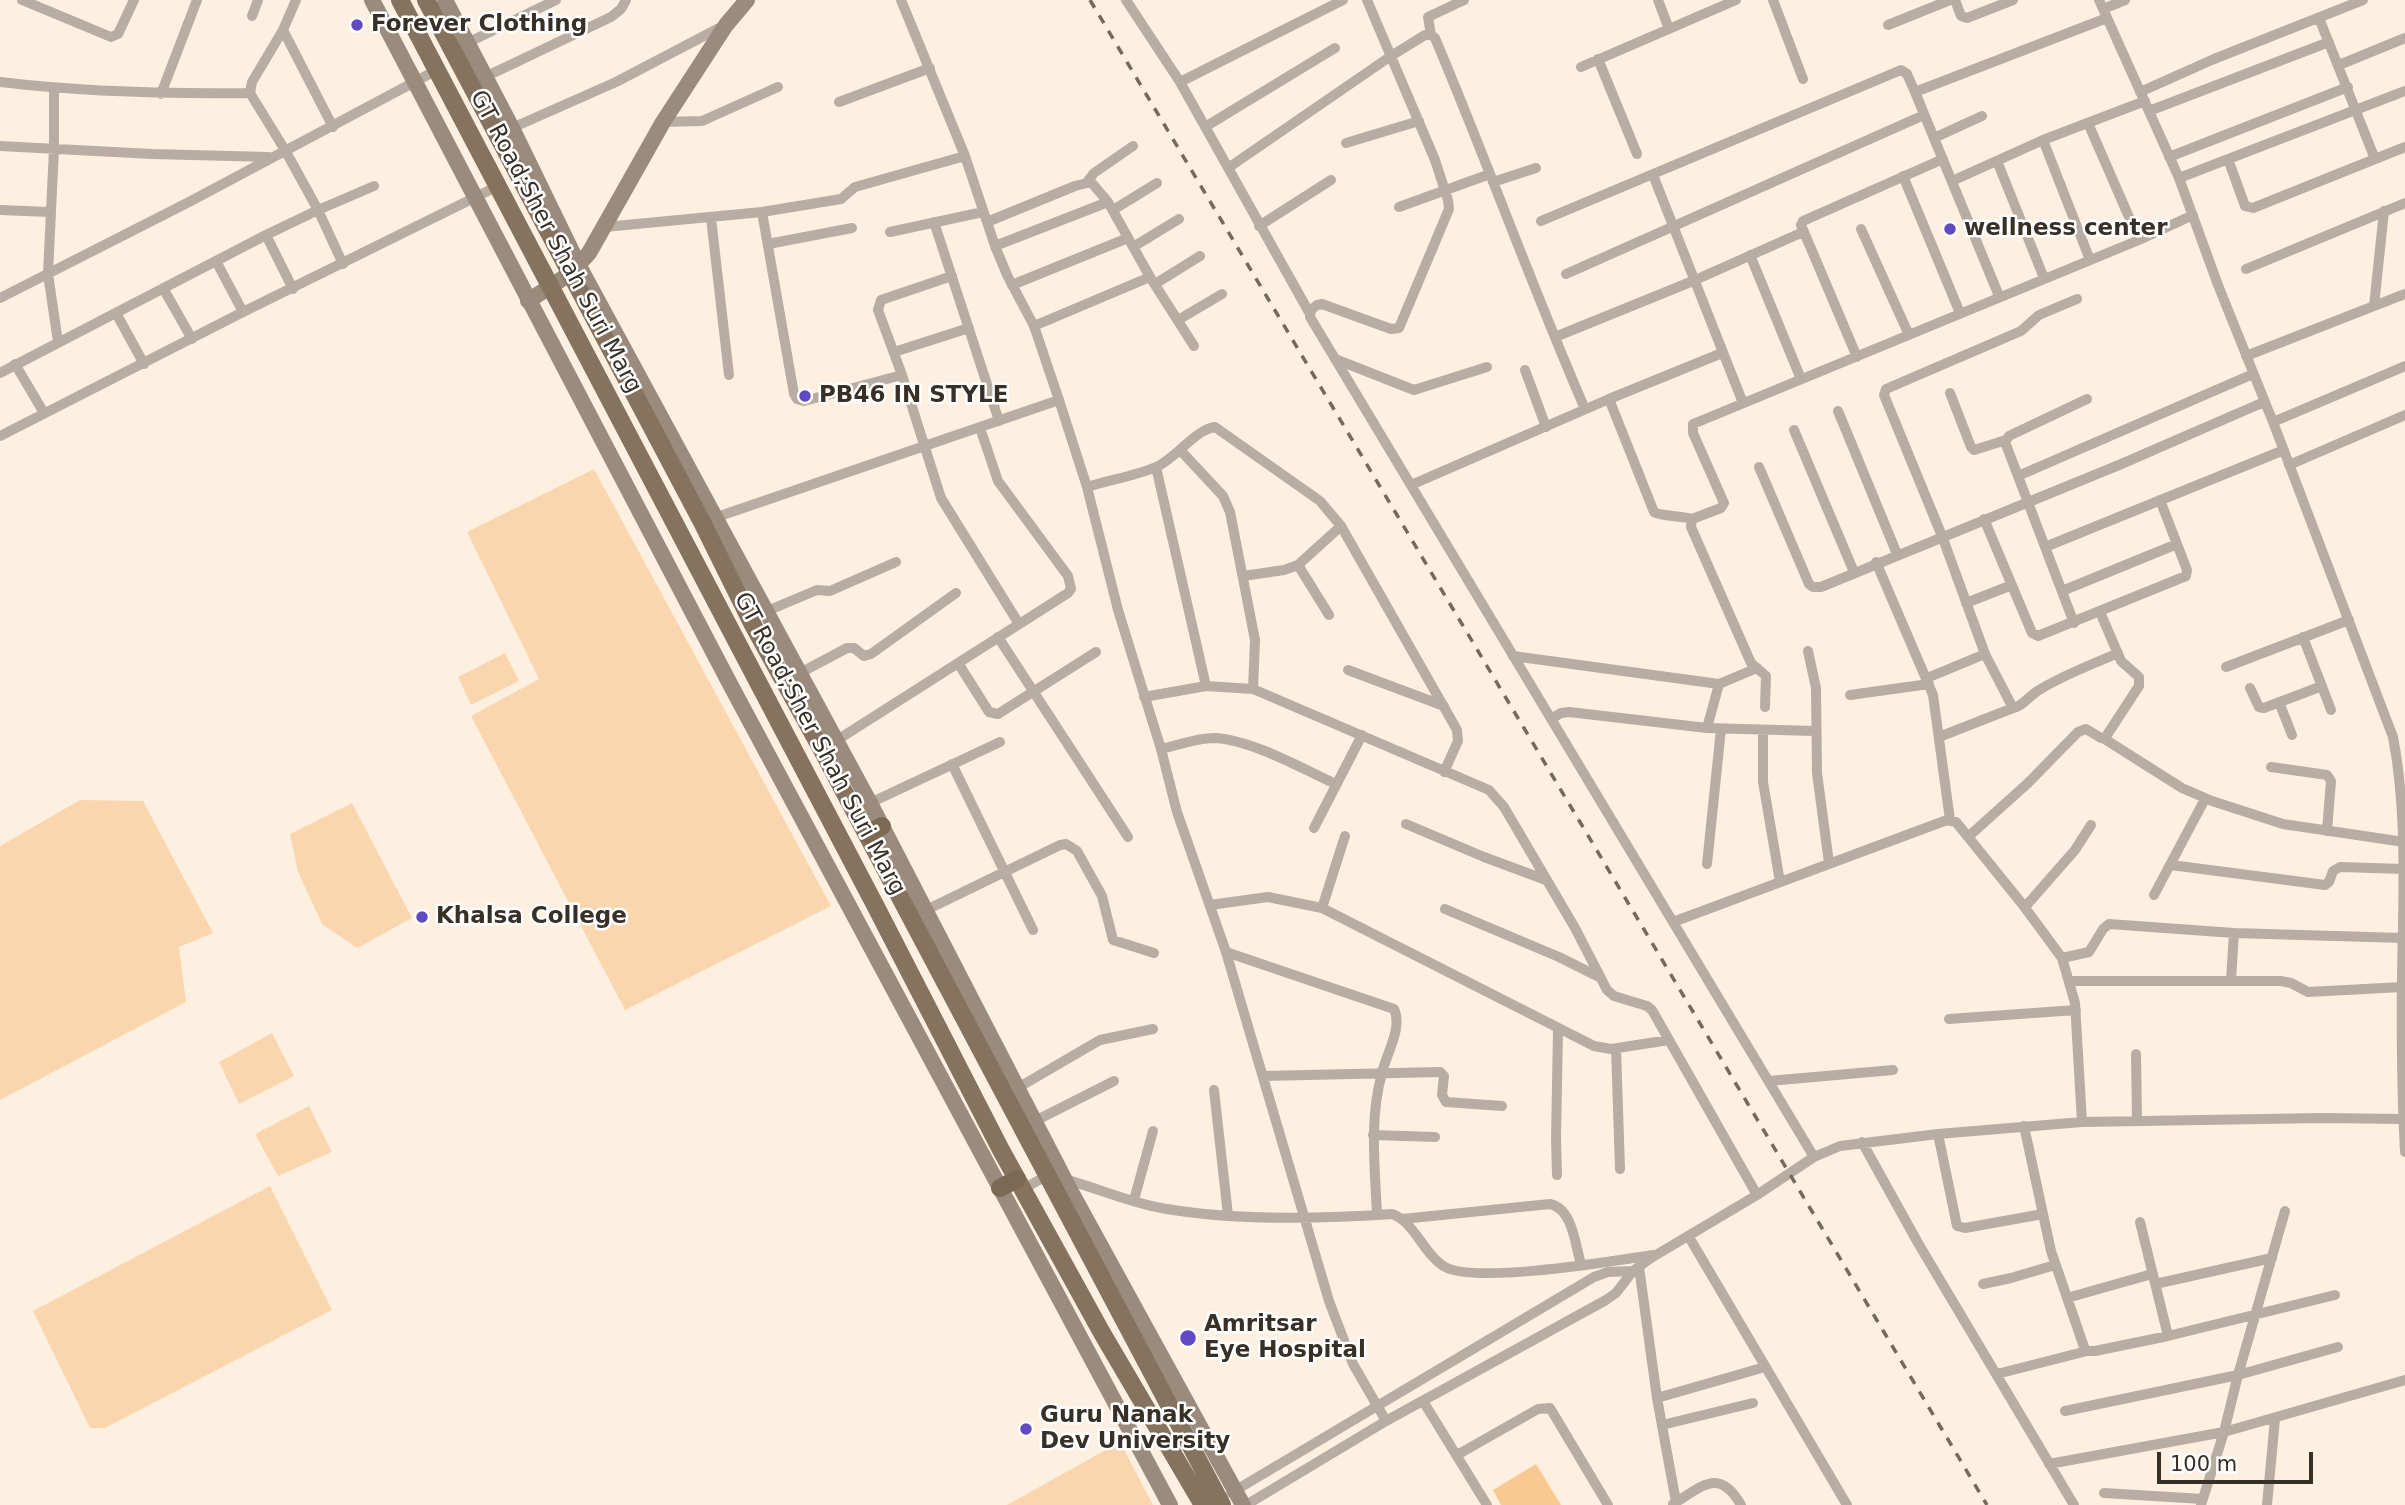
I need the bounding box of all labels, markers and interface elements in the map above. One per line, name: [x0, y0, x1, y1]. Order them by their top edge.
place label: Forever Clothing: [371, 11, 587, 39]
marker: Forever Clothing: [349, 17, 365, 33]
street label: GT Road;Sher Shah Suri Marg: [463, 86, 647, 398]
place label: wellness center: [1964, 215, 2168, 243]
marker: wellness center: [1942, 221, 1958, 237]
place label: PB46 IN STYLE: [819, 382, 1008, 410]
marker: PB46 IN STYLE: [797, 388, 813, 404]
street label: GT Road;Sher Shah Suri Marg: [727, 588, 911, 900]
place label: Khalsa College: [436, 903, 627, 931]
marker: Khalsa College: [414, 909, 430, 925]
place label: Amritsar Eye Hospital: [1204, 1311, 1366, 1365]
marker: Amritsar Eye Hospital: [1178, 1328, 1198, 1348]
place label: Guru Nanak Dev University: [1040, 1402, 1230, 1456]
marker: Guru Nanak Dev University: [1018, 1421, 1034, 1437]
scale bar: [2160, 1438, 2316, 1482]
text: 100 m: [2170, 1452, 2237, 1476]

